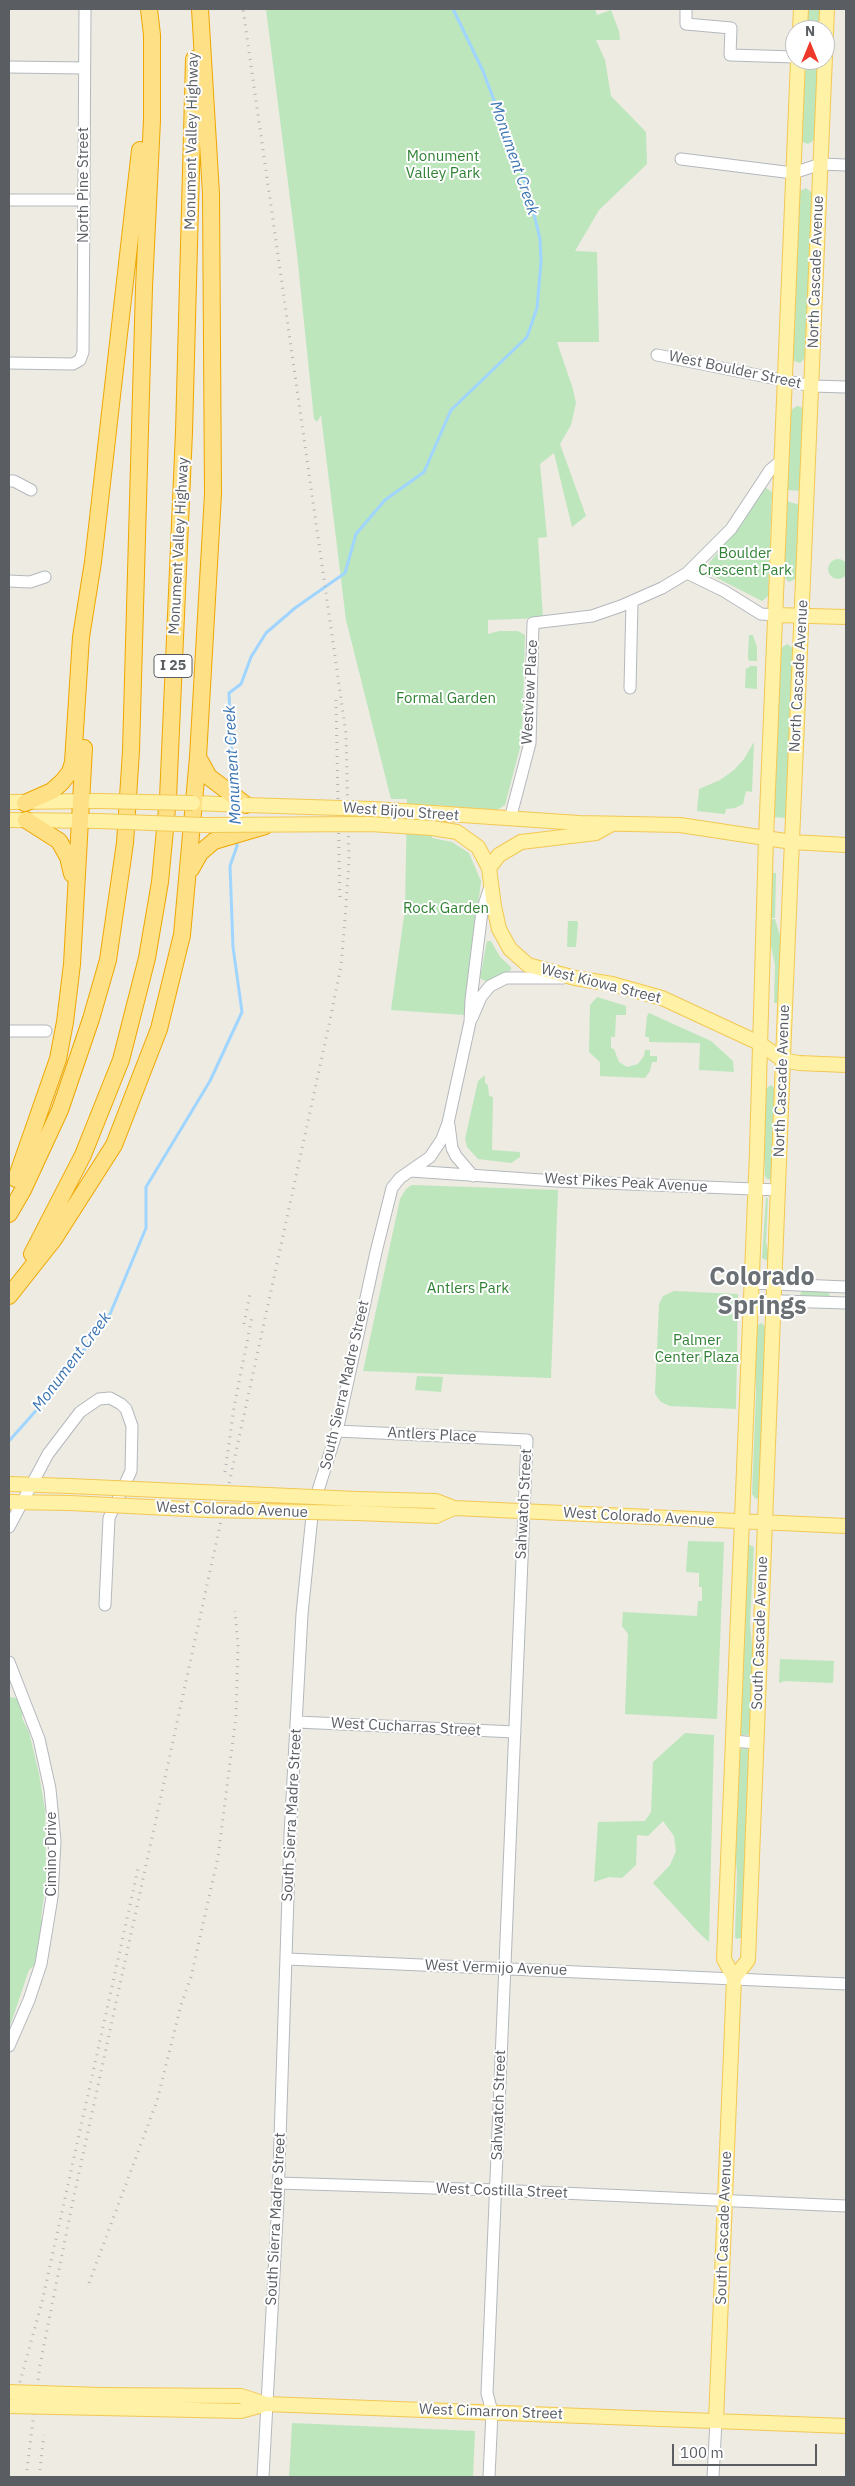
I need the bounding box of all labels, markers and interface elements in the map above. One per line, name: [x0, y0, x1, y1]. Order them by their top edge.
north arrow: [785, 20, 835, 70]
text: N: [805, 22, 815, 40]
street label: Monument Valley Highway: [181, 52, 203, 230]
water label: Monument Creek: [486, 99, 542, 217]
street label: North Pine Street: [75, 127, 93, 243]
park label: Monument Valley Park: [406, 148, 480, 183]
street label: North Cascade Avenue: [804, 195, 828, 349]
street label: West Boulder Street: [667, 347, 803, 393]
street label: Monument Valley Highway: [165, 457, 193, 635]
park label: Boulder Crescent Park: [698, 545, 792, 580]
street label: North Cascade Avenue: [786, 599, 812, 753]
street label: Westview Place: [518, 639, 542, 745]
road number: I 25: [154, 654, 192, 678]
park label: Formal Garden: [396, 690, 496, 708]
water label: Monument Creek: [220, 705, 246, 825]
street label: West Bijou Street: [342, 799, 460, 825]
park label: Rock Garden: [403, 900, 489, 918]
street label: West Kiowa Street: [539, 960, 663, 1008]
street label: North Cascade Avenue: [770, 1004, 794, 1158]
street label: West Pikes Peak Avenue: [544, 1170, 708, 1196]
district label: Colorado Springs: [709, 1263, 815, 1322]
park label: Antlers Park: [427, 1280, 509, 1298]
street label: South Sierra Madre Street: [317, 1298, 373, 1472]
water label: Monument Creek: [28, 1309, 116, 1415]
park label: Palmer Center Plaza: [655, 1332, 739, 1367]
street label: Antlers Place: [387, 1424, 477, 1446]
street label: Sahwatch Street: [512, 1448, 536, 1560]
street label: West Colorado Avenue: [156, 1498, 308, 1522]
street label: West Colorado Avenue: [563, 1504, 715, 1530]
street label: South Cascade Avenue: [748, 1556, 772, 1710]
street label: West Cucharras Street: [331, 1714, 481, 1740]
street label: South Sierra Madre Street: [278, 1728, 306, 1902]
street label: Cimino Drive: [43, 1811, 61, 1897]
street label: West Vermijo Avenue: [425, 1957, 567, 1979]
street label: Sahwatch Street: [488, 2049, 510, 2161]
street label: South Sierra Madre Street: [262, 2132, 290, 2306]
street label: South Cascade Avenue: [712, 2151, 736, 2305]
street label: West Costilla Street: [436, 2180, 568, 2202]
street label: West Cimarron Street: [419, 2400, 563, 2424]
scale bar: [675, 2434, 820, 2466]
text: 100 m: [680, 2443, 724, 2462]

